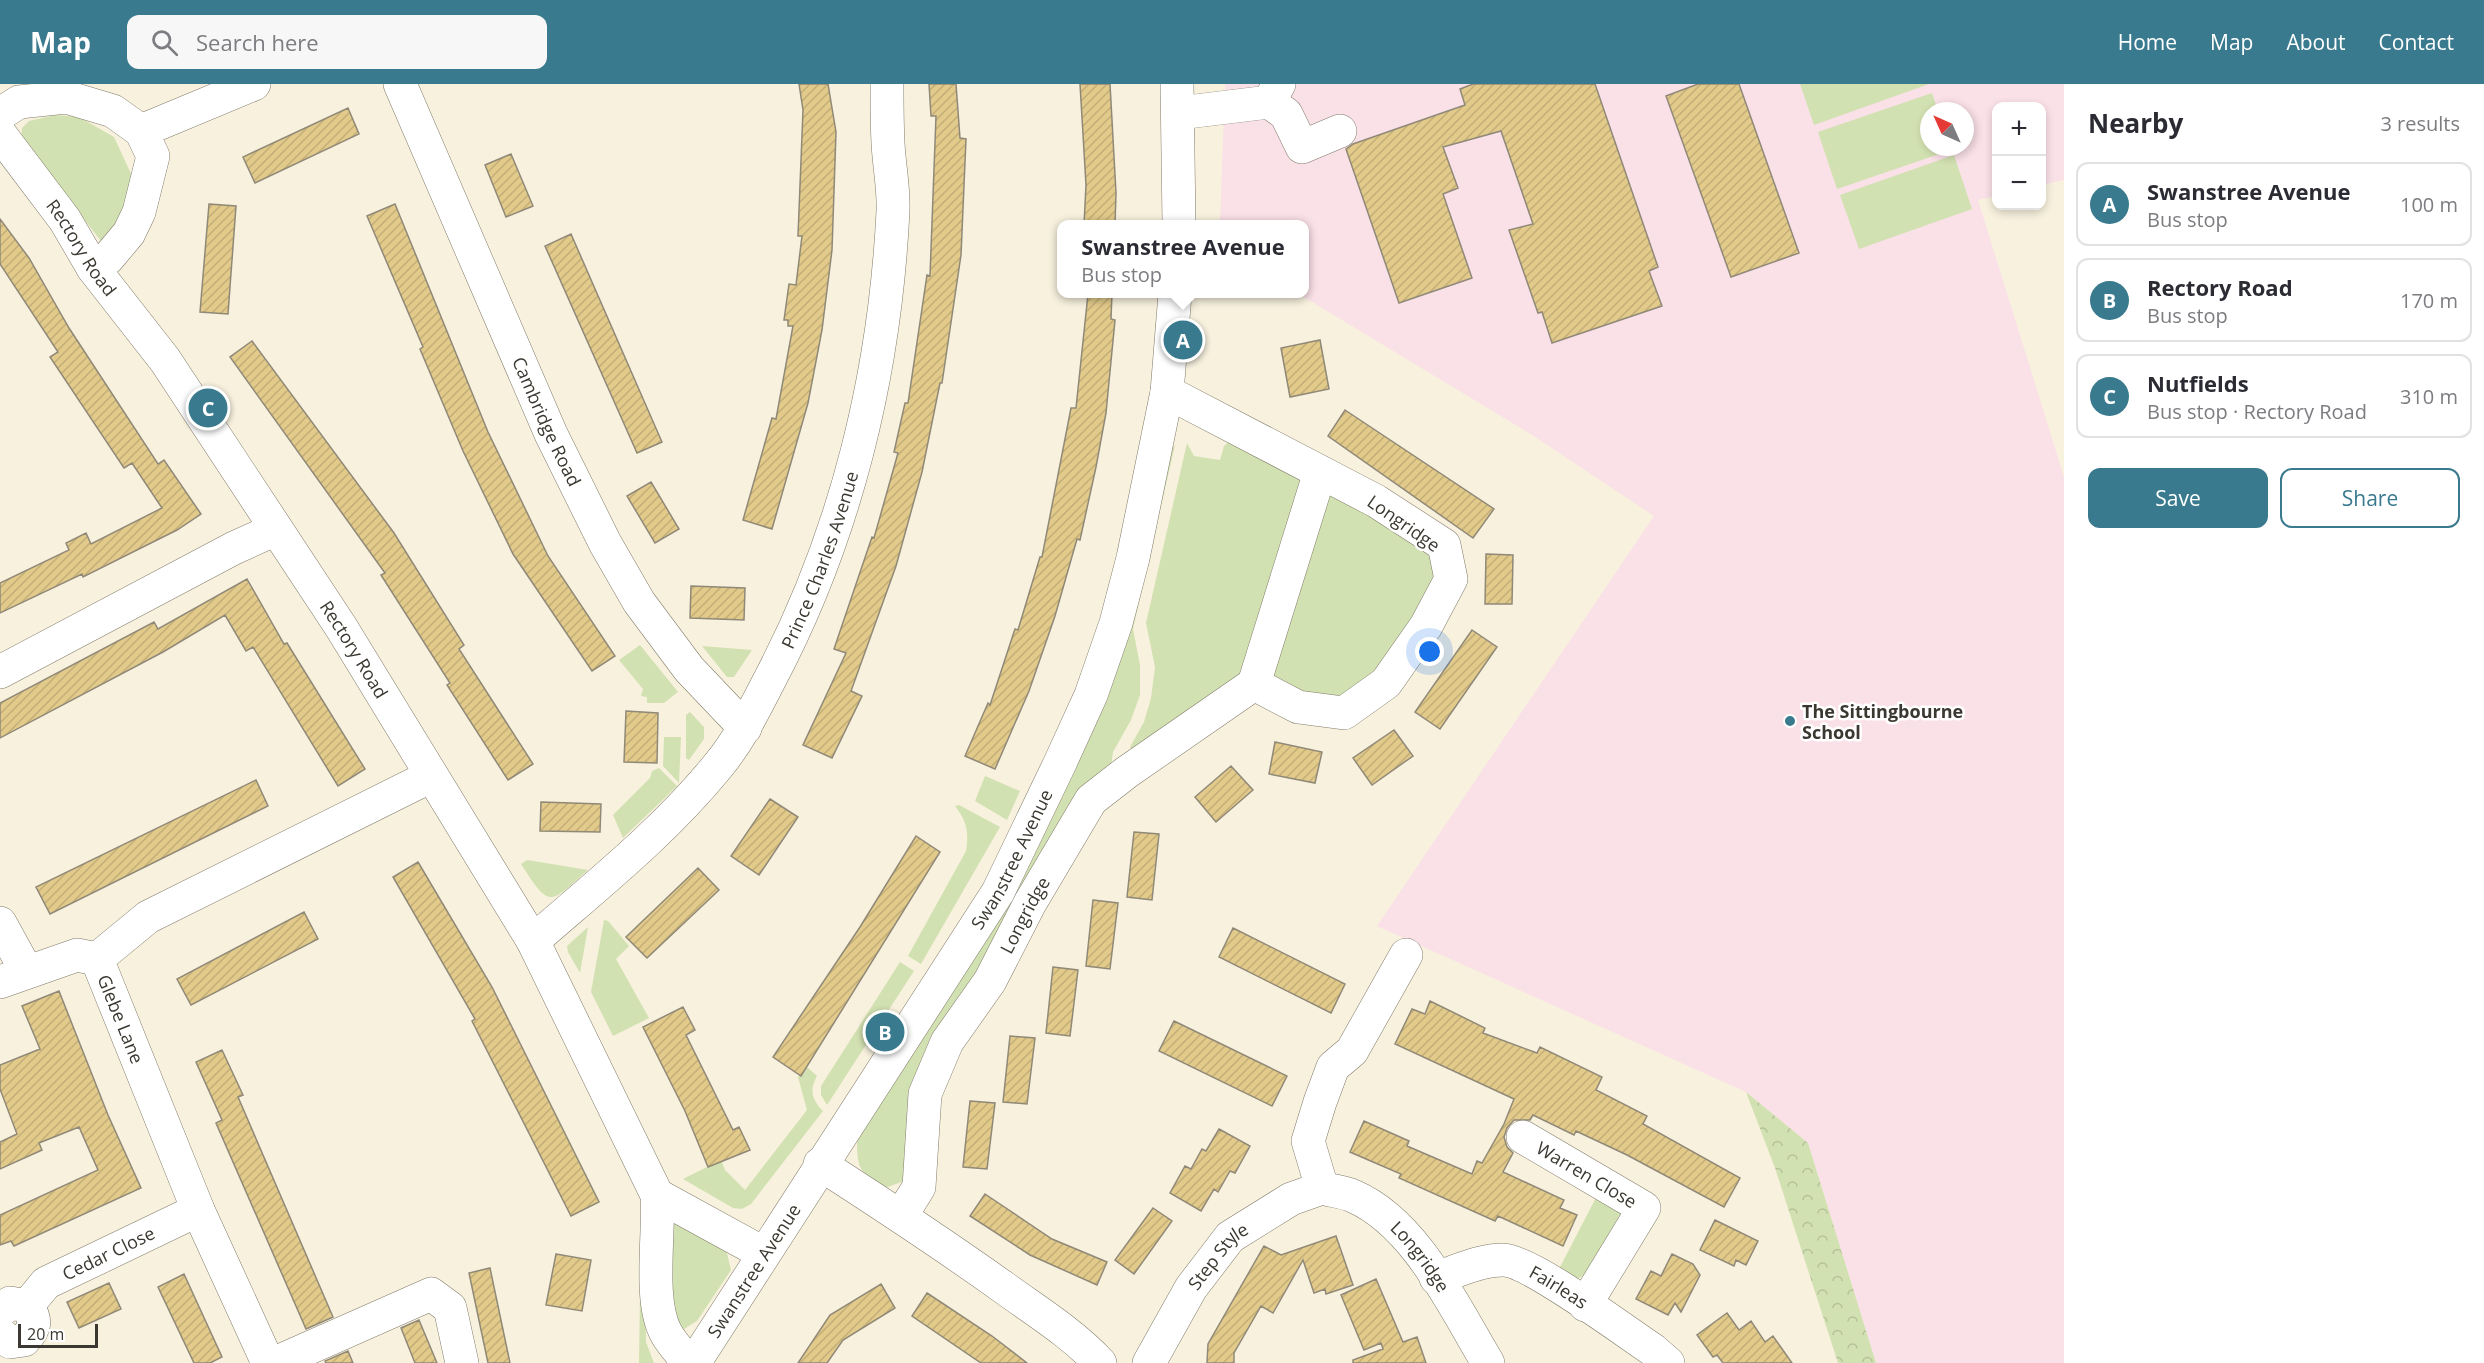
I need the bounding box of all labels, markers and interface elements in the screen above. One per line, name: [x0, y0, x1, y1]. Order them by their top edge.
search box: [127, 15, 547, 69]
text: Map: [30, 23, 91, 61]
icon: search: [148, 26, 181, 59]
text: Search here: [196, 27, 319, 57]
text: Home: [2118, 28, 2177, 56]
text: Map: [2210, 28, 2253, 56]
text: About: [2286, 28, 2346, 56]
text: Contact: [2379, 28, 2454, 56]
north arrow: [1920, 102, 1974, 156]
map controls: [1992, 102, 2046, 210]
button: +: [1992, 102, 2046, 156]
text: Nearby: [2088, 105, 2183, 141]
text: 3 results: [2380, 110, 2460, 137]
button: −: [1992, 156, 2046, 210]
text: Swanstree Avenue: [2147, 176, 2351, 206]
text: A: [2103, 191, 2116, 218]
text: 100 m: [2400, 191, 2458, 218]
street label: Rectory Road: [41, 194, 122, 301]
text: Bus stop: [2147, 206, 2228, 233]
popup: [1057, 220, 1309, 298]
text: Swanstree Avenue: [1081, 231, 1285, 261]
text: Bus stop: [1081, 261, 1162, 288]
text: Rectory Road: [2147, 272, 2293, 302]
text: B: [2103, 287, 2116, 314]
text: 170 m: [2400, 287, 2458, 314]
text: Bus stop: [2147, 302, 2228, 329]
pin: A: [1164, 318, 1202, 362]
street label: Cambridge Road: [507, 353, 587, 490]
text: Nutfields: [2147, 368, 2249, 398]
text: C: [2103, 383, 2116, 410]
text: 310 m: [2400, 383, 2458, 410]
pin: C: [188, 386, 228, 430]
text: Bus stop · Rectory Road: [2147, 398, 2367, 425]
street label: Prince Charles Avenue: [775, 468, 863, 652]
button: Save: [2088, 468, 2268, 528]
button: Share: [2280, 468, 2460, 528]
street label: Longridge: [1363, 489, 1445, 557]
street label: Rectory Road: [315, 596, 394, 703]
your location: [1415, 637, 1444, 666]
place label: The Sittingbourne School: [1802, 699, 1963, 744]
marker: The Sittingbourne School: [1783, 714, 1797, 728]
street label: Swanstree Avenue: [965, 785, 1058, 934]
street label: Longridge: [994, 872, 1055, 957]
street label: Glebe Lane: [92, 971, 150, 1067]
pin: B: [866, 1010, 904, 1054]
street label: Warren Close: [1532, 1136, 1641, 1213]
street label: Swanstree Avenue: [702, 1199, 806, 1342]
street label: Longridge: [1386, 1215, 1456, 1297]
street label: Step Style: [1182, 1217, 1252, 1295]
street label: Cedar Close: [58, 1221, 159, 1286]
street label: Fairleas: [1525, 1260, 1593, 1314]
scale bar: [18, 1321, 98, 1348]
text: 20 m: [27, 1323, 64, 1345]

